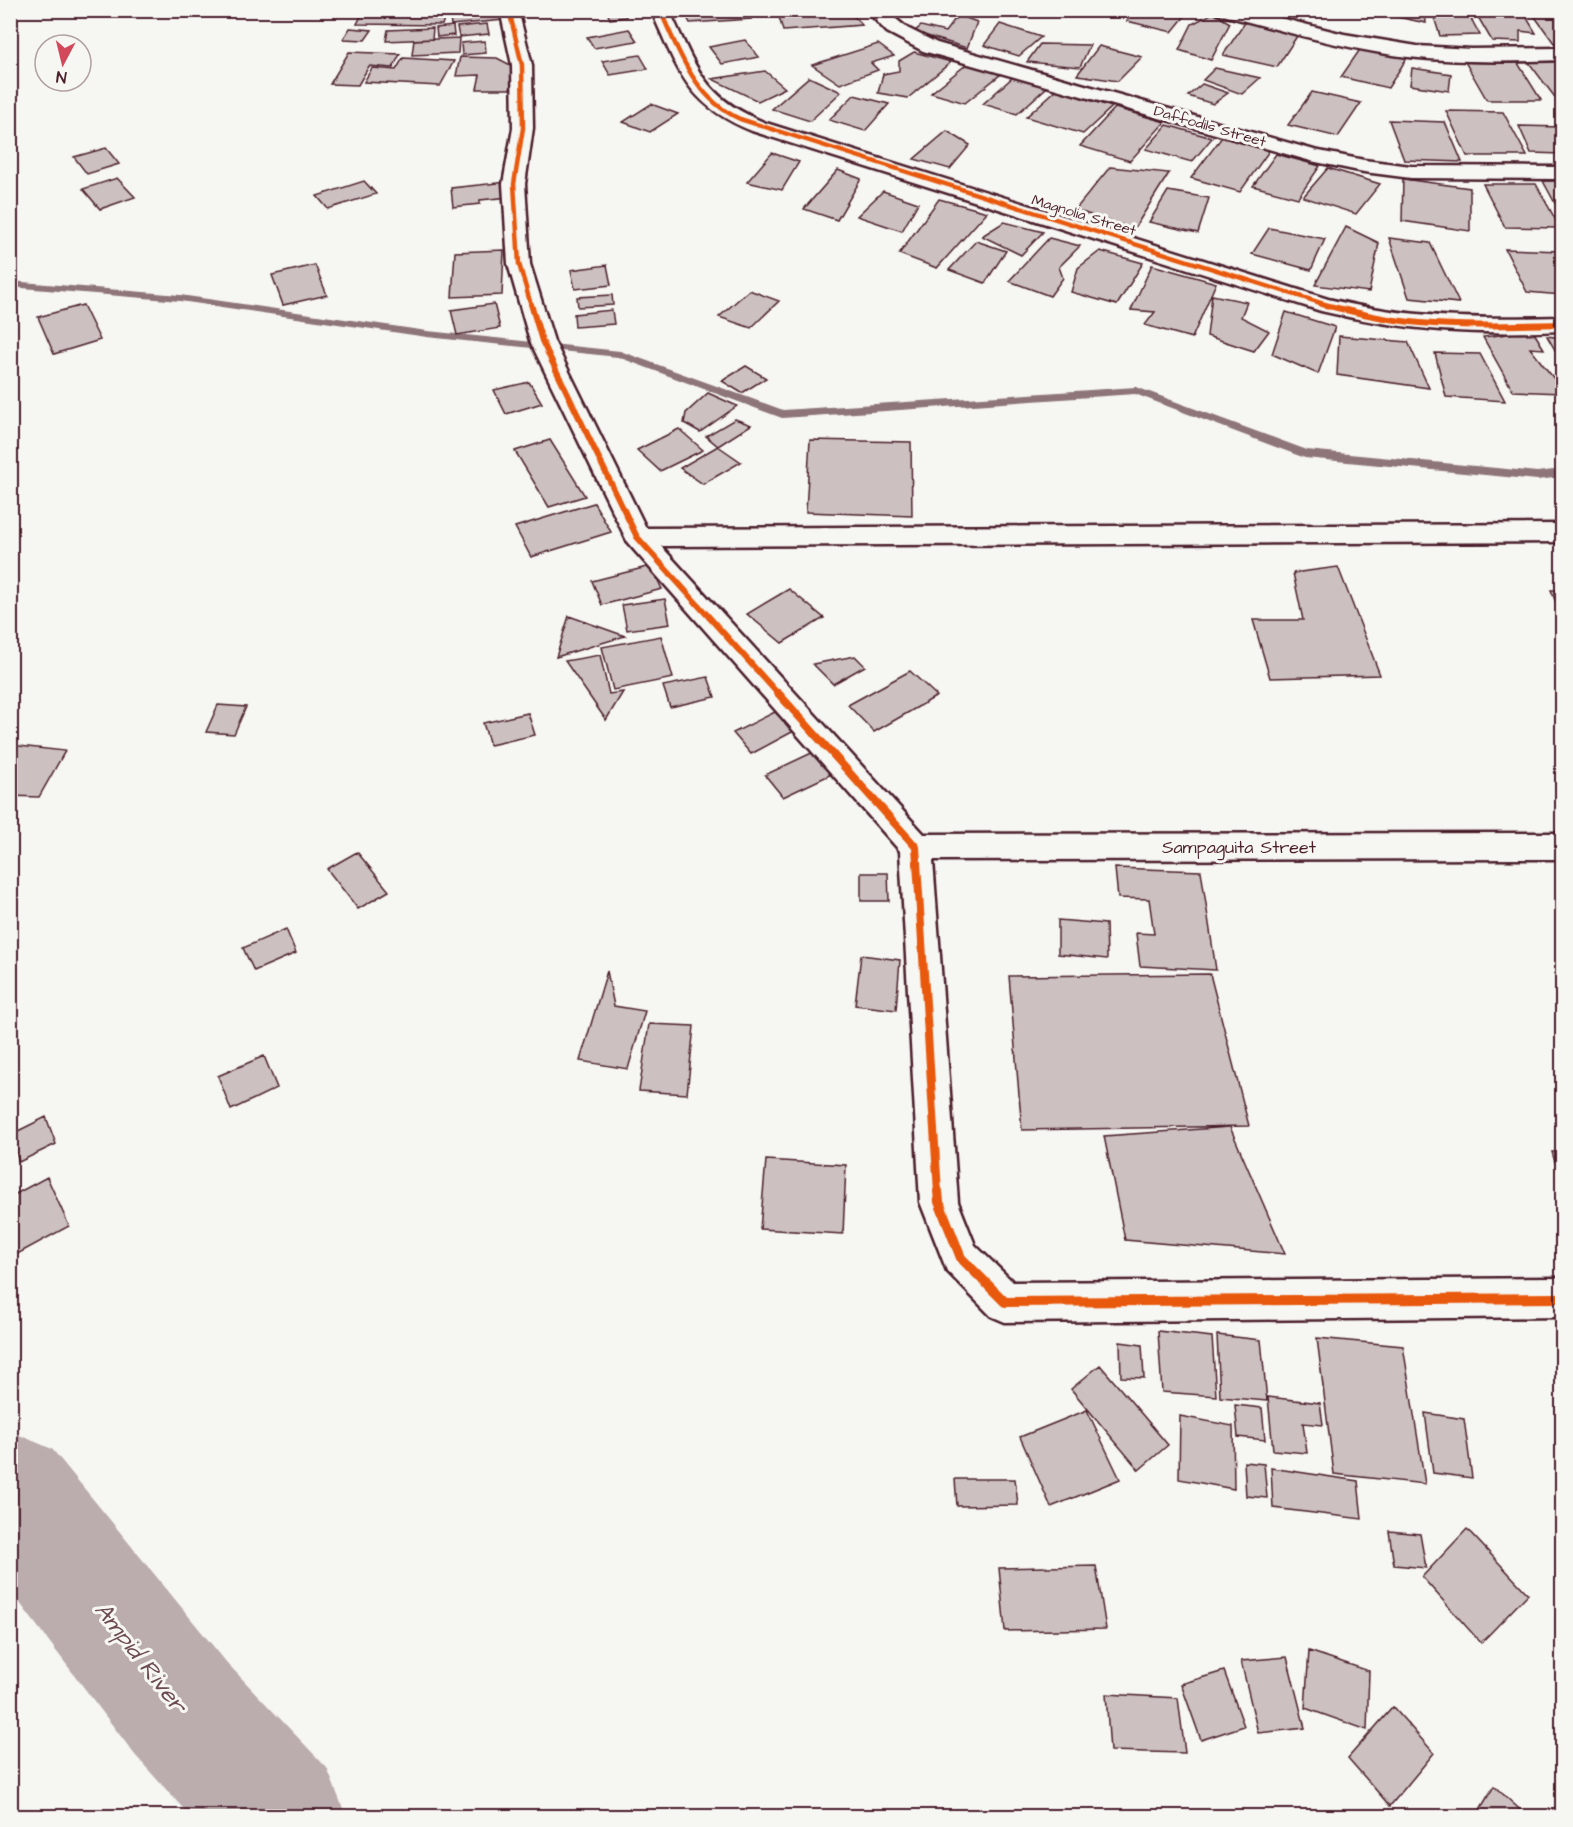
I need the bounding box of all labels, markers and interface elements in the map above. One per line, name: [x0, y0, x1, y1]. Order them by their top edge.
north arrow: [33, 33, 93, 93]
text: N: [55, 65, 68, 88]
street label: Daffodils Street: [1151, 100, 1268, 153]
street label: Magnolia Street: [1029, 190, 1139, 242]
street label: Sampaguita Street: [1162, 835, 1317, 861]
water label: Ampid River: [86, 1595, 196, 1722]

